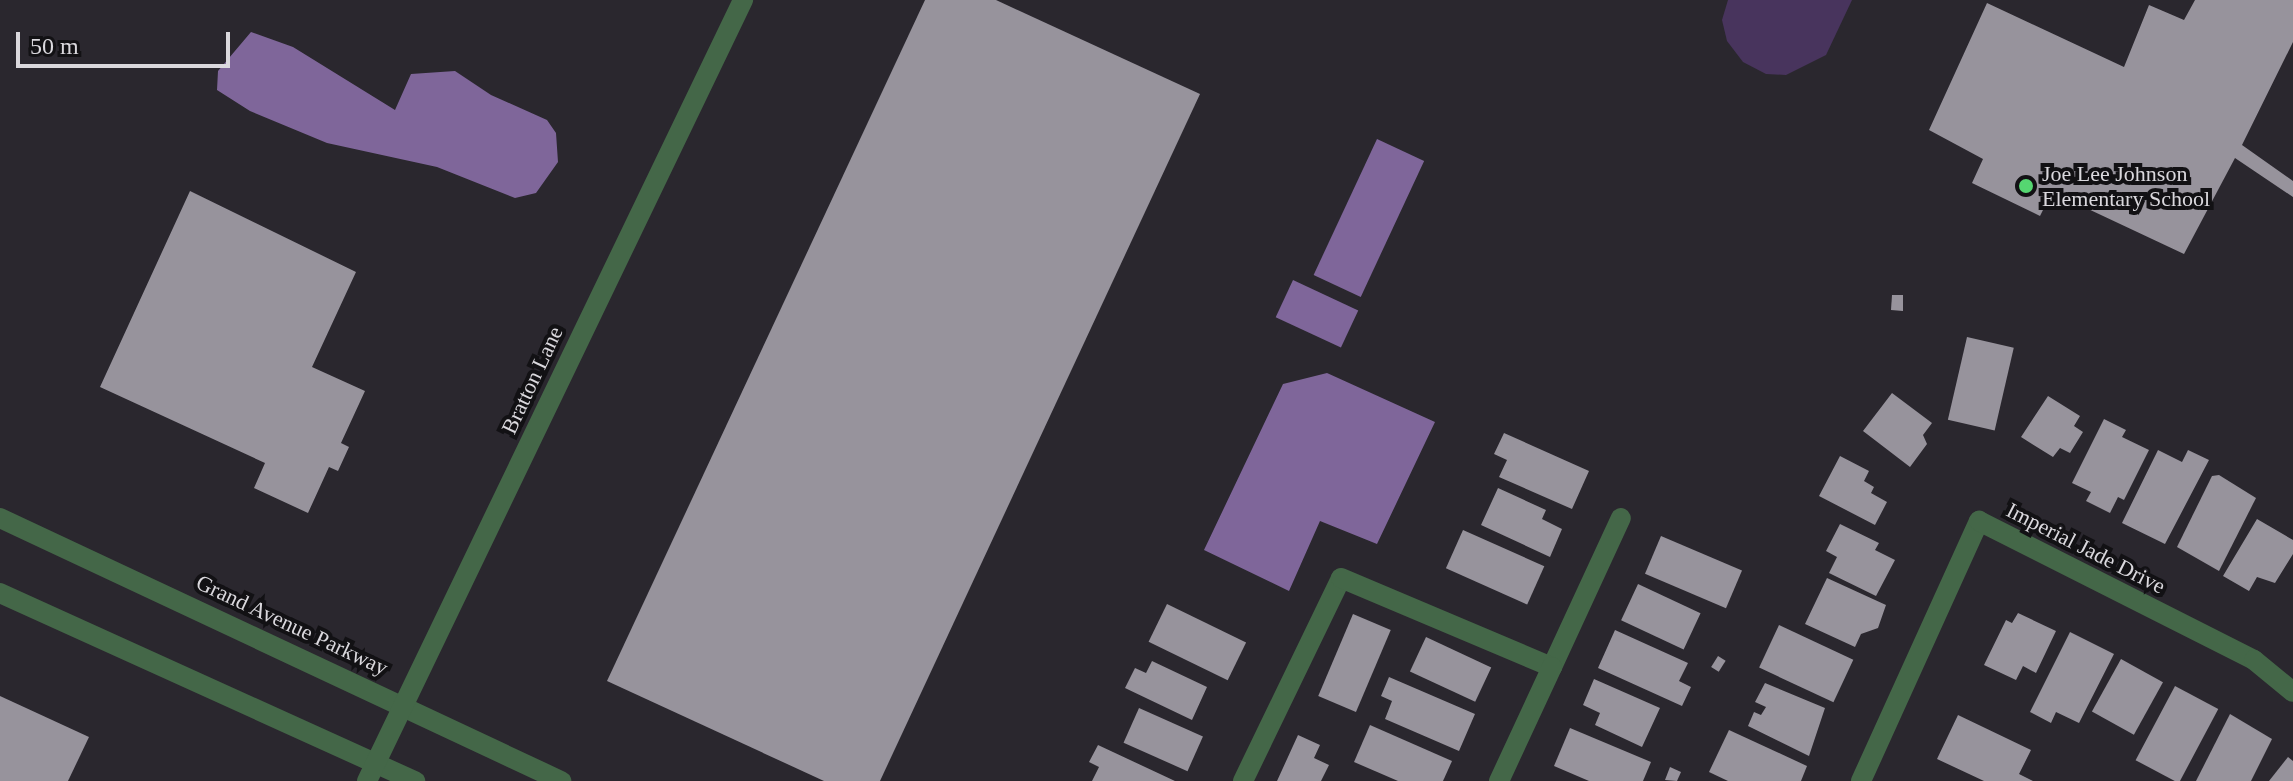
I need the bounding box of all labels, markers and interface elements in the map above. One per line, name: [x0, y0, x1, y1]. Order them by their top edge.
scale bar: [20, 16, 234, 66]
text: 50 m: [30, 33, 79, 59]
place label: Joe Lee Johnson Elementary School: [2042, 160, 2210, 212]
marker: Joe Lee Johnson Elementary School: [2017, 177, 2035, 195]
street label: Bratton Lane: [496, 322, 568, 438]
street label: Imperial Jade Drive: [2002, 497, 2170, 599]
street label: Grand Avenue Parkway: [191, 569, 393, 681]

